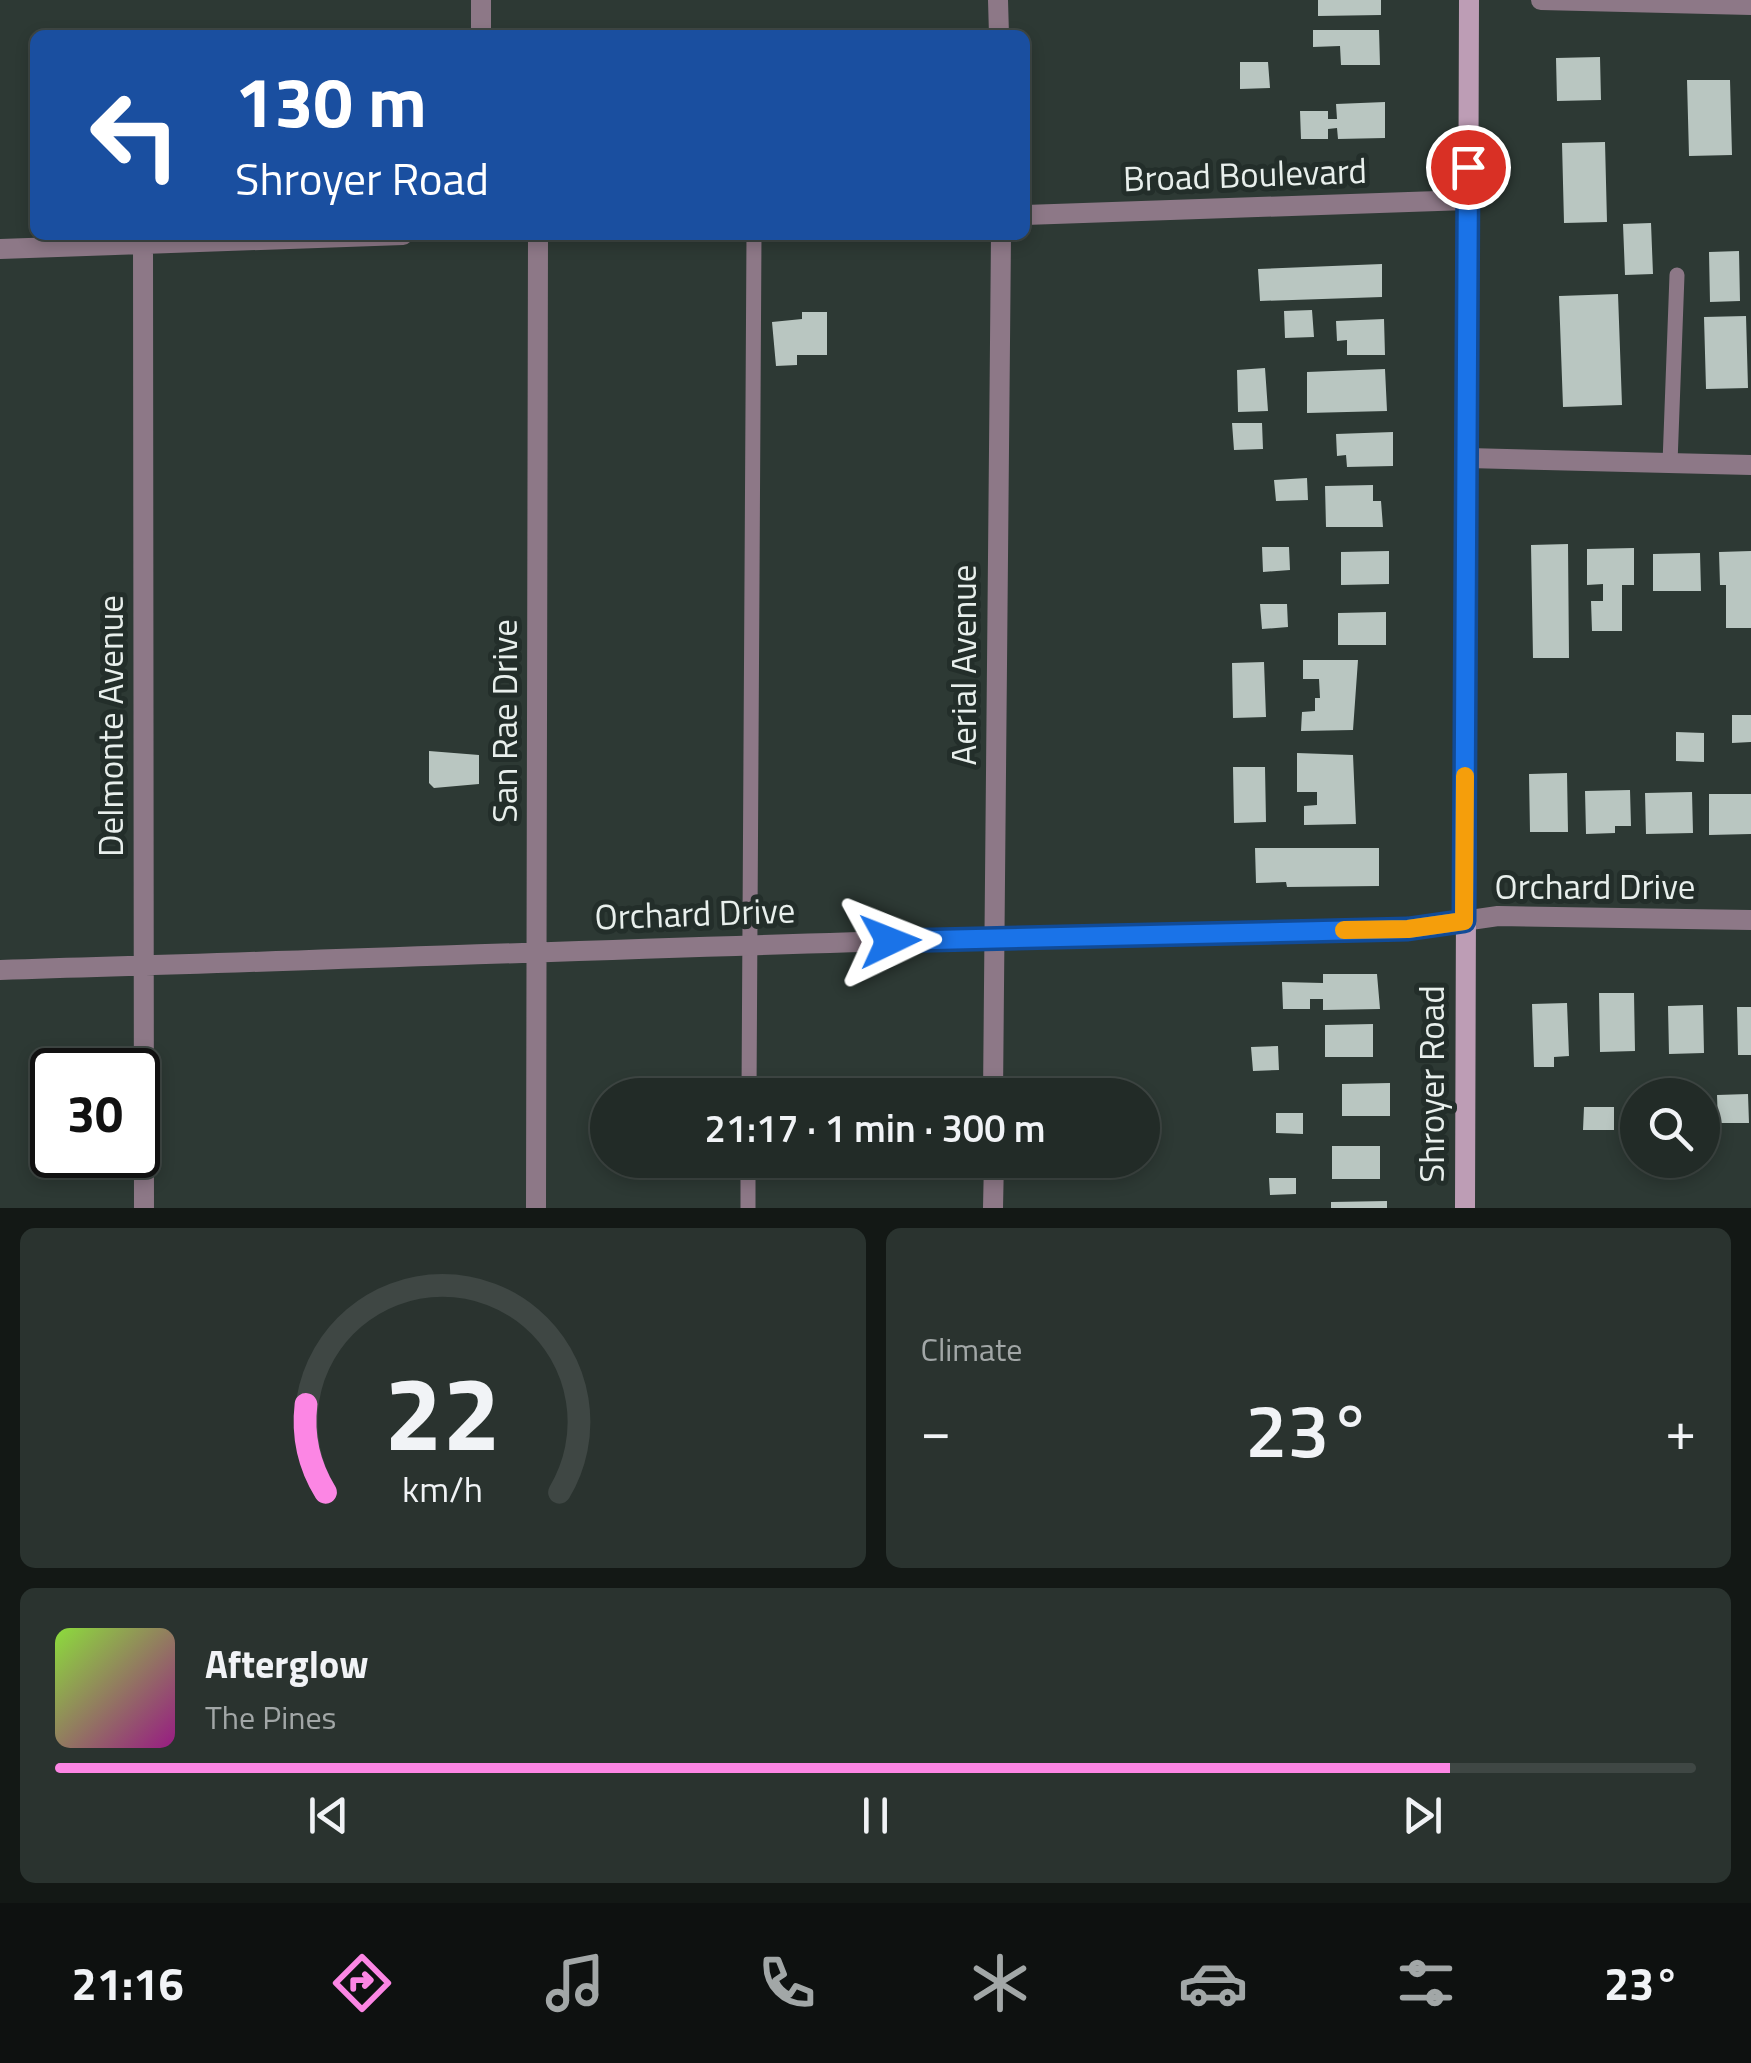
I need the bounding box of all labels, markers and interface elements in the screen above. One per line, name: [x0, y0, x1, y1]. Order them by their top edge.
text: 130 m: [235, 48, 427, 154]
icon: left: [70, 70, 200, 200]
pin: [1426, 125, 1511, 210]
icon: arrive: [1441, 140, 1496, 195]
street label: Broad Boulevard: [1122, 143, 1368, 205]
text: Shroyer Road: [235, 144, 489, 212]
street label: Aerial Avenue: [936, 565, 990, 765]
street label: Delmonte Avenue: [83, 595, 137, 857]
street label: San Rae Drive: [477, 619, 531, 823]
street label: Orchard Drive: [1495, 859, 1695, 913]
street label: Orchard Drive: [594, 883, 796, 943]
position arrow: [838, 889, 942, 993]
street label: Shroyer Road: [1404, 985, 1458, 1183]
speed limit sign: 30: [30, 1048, 160, 1178]
map controls: [1620, 1078, 1720, 1178]
button: search: [1620, 1078, 1720, 1178]
text: 21:17 · 1 min · 300 m: [704, 1099, 1046, 1157]
text: Climate: [921, 1325, 1022, 1373]
text: 22: [385, 1332, 501, 1490]
text: 23°: [1245, 1372, 1371, 1486]
text: −: [921, 1388, 951, 1471]
text: +: [1665, 1388, 1696, 1471]
text: km/h: [402, 1461, 483, 1516]
text: Afterglow: [205, 1635, 369, 1693]
text: The Pines: [205, 1693, 336, 1741]
icon: previous: [301, 1788, 356, 1843]
icon: pause: [848, 1788, 903, 1843]
icon: next: [1395, 1788, 1450, 1843]
icon: directions: [327, 1948, 397, 2018]
icon: music: [540, 1948, 610, 2018]
icon: phone: [752, 1948, 822, 2018]
icon: climate: [965, 1948, 1035, 2018]
icon: car: [1178, 1948, 1248, 2018]
icon: filters: [1391, 1948, 1461, 2018]
text: 21:16: [71, 1949, 184, 2017]
text: 23°: [1604, 1949, 1680, 2017]

